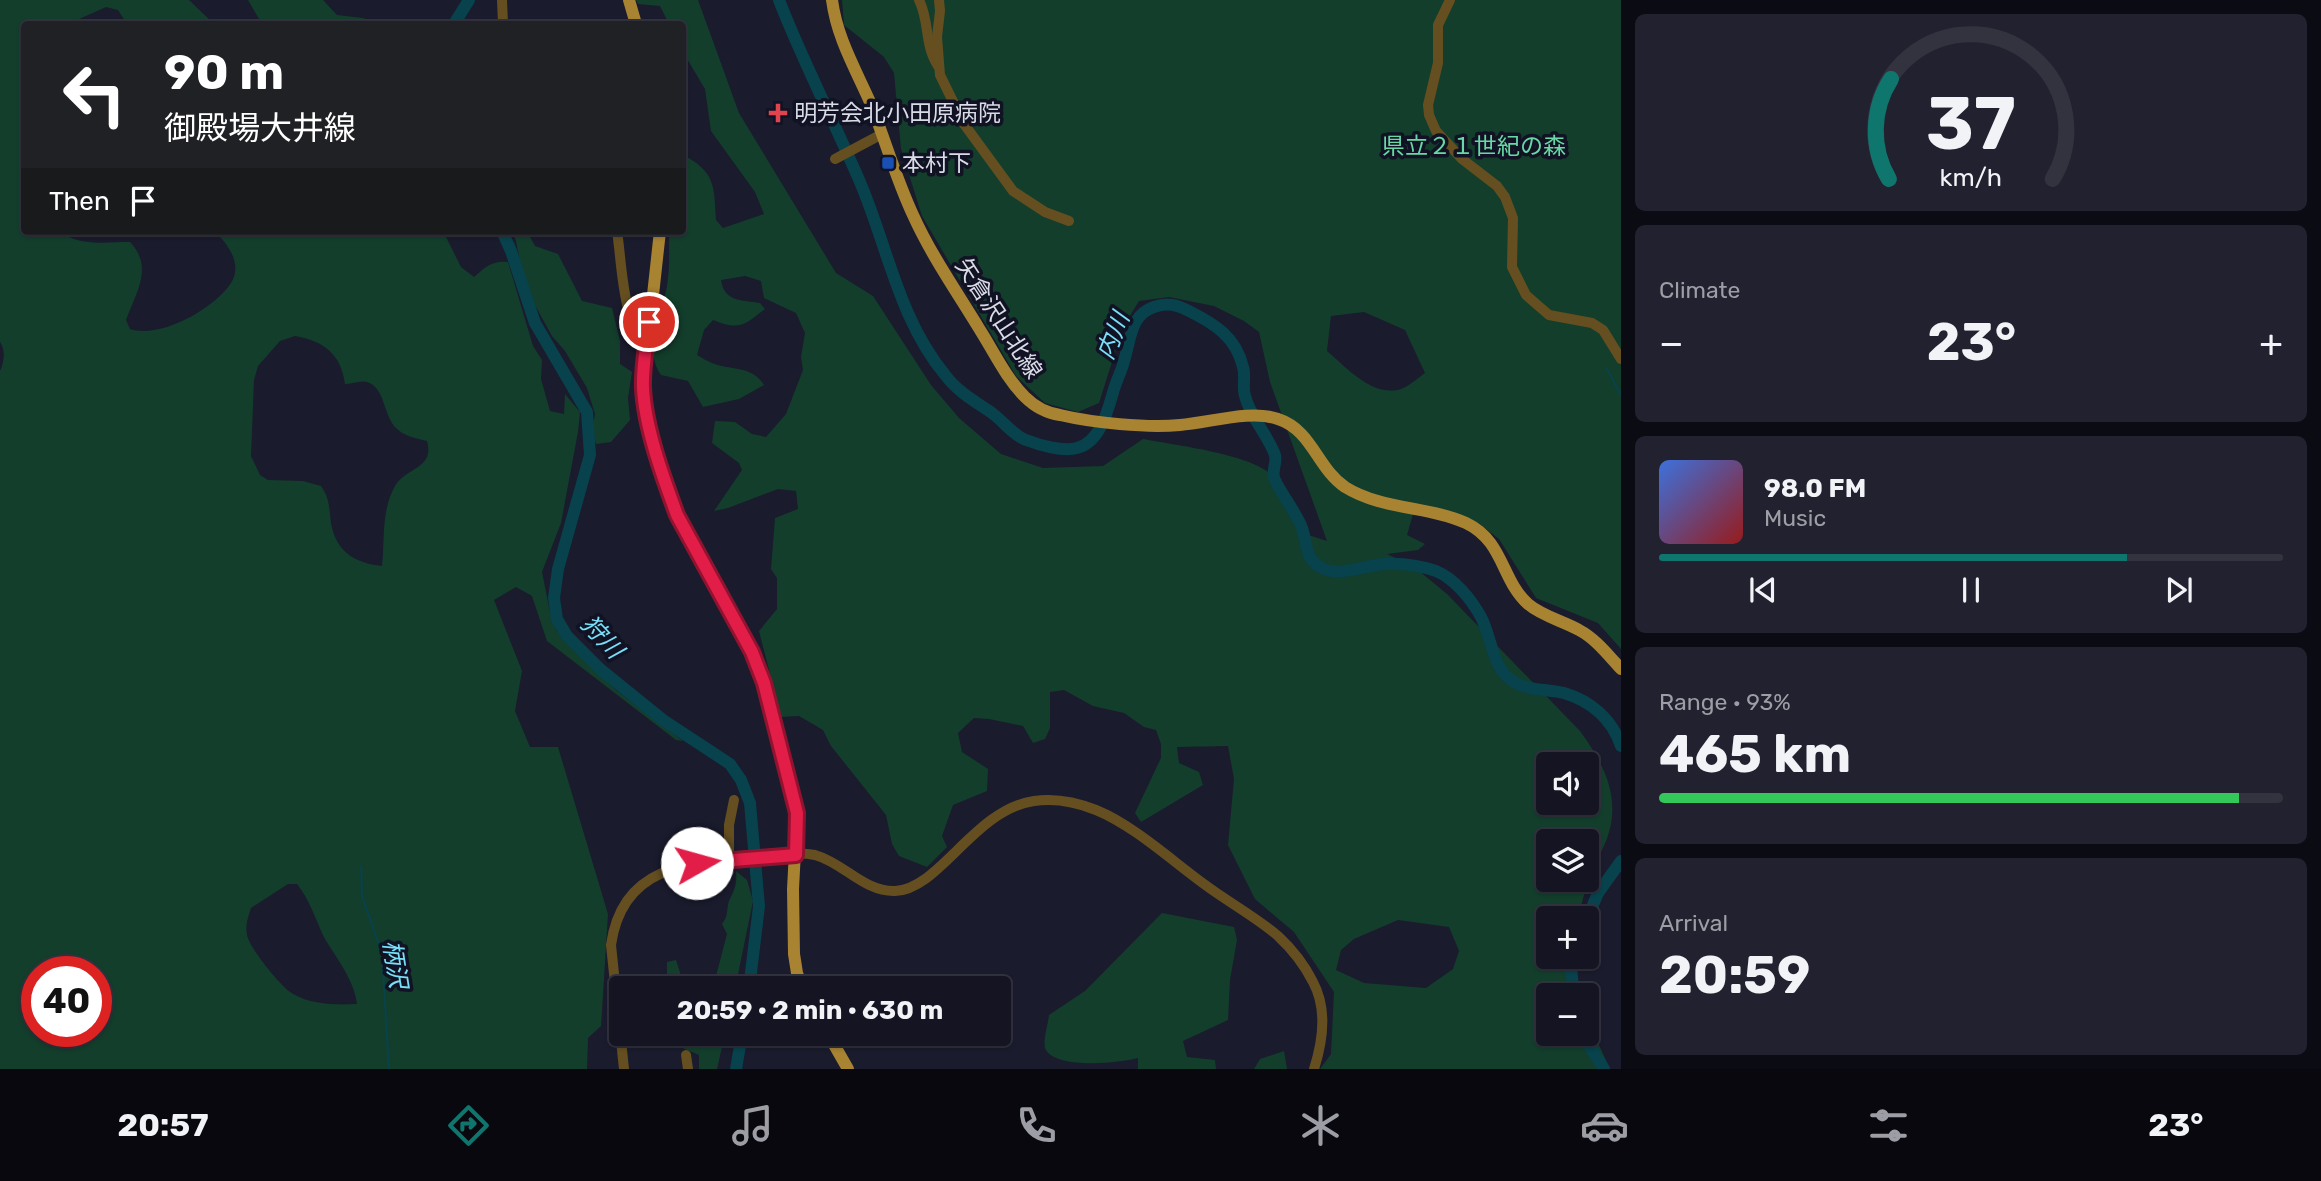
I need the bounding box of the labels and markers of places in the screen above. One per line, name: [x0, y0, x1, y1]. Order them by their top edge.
place label: 明芳会北小田原病院: [794, 99, 1001, 127]
marker: 明芳会北小田原病院: [768, 103, 788, 123]
place label: 本村下: [902, 149, 971, 177]
marker: 本村下: [880, 155, 896, 171]
pin: [619, 292, 679, 352]

